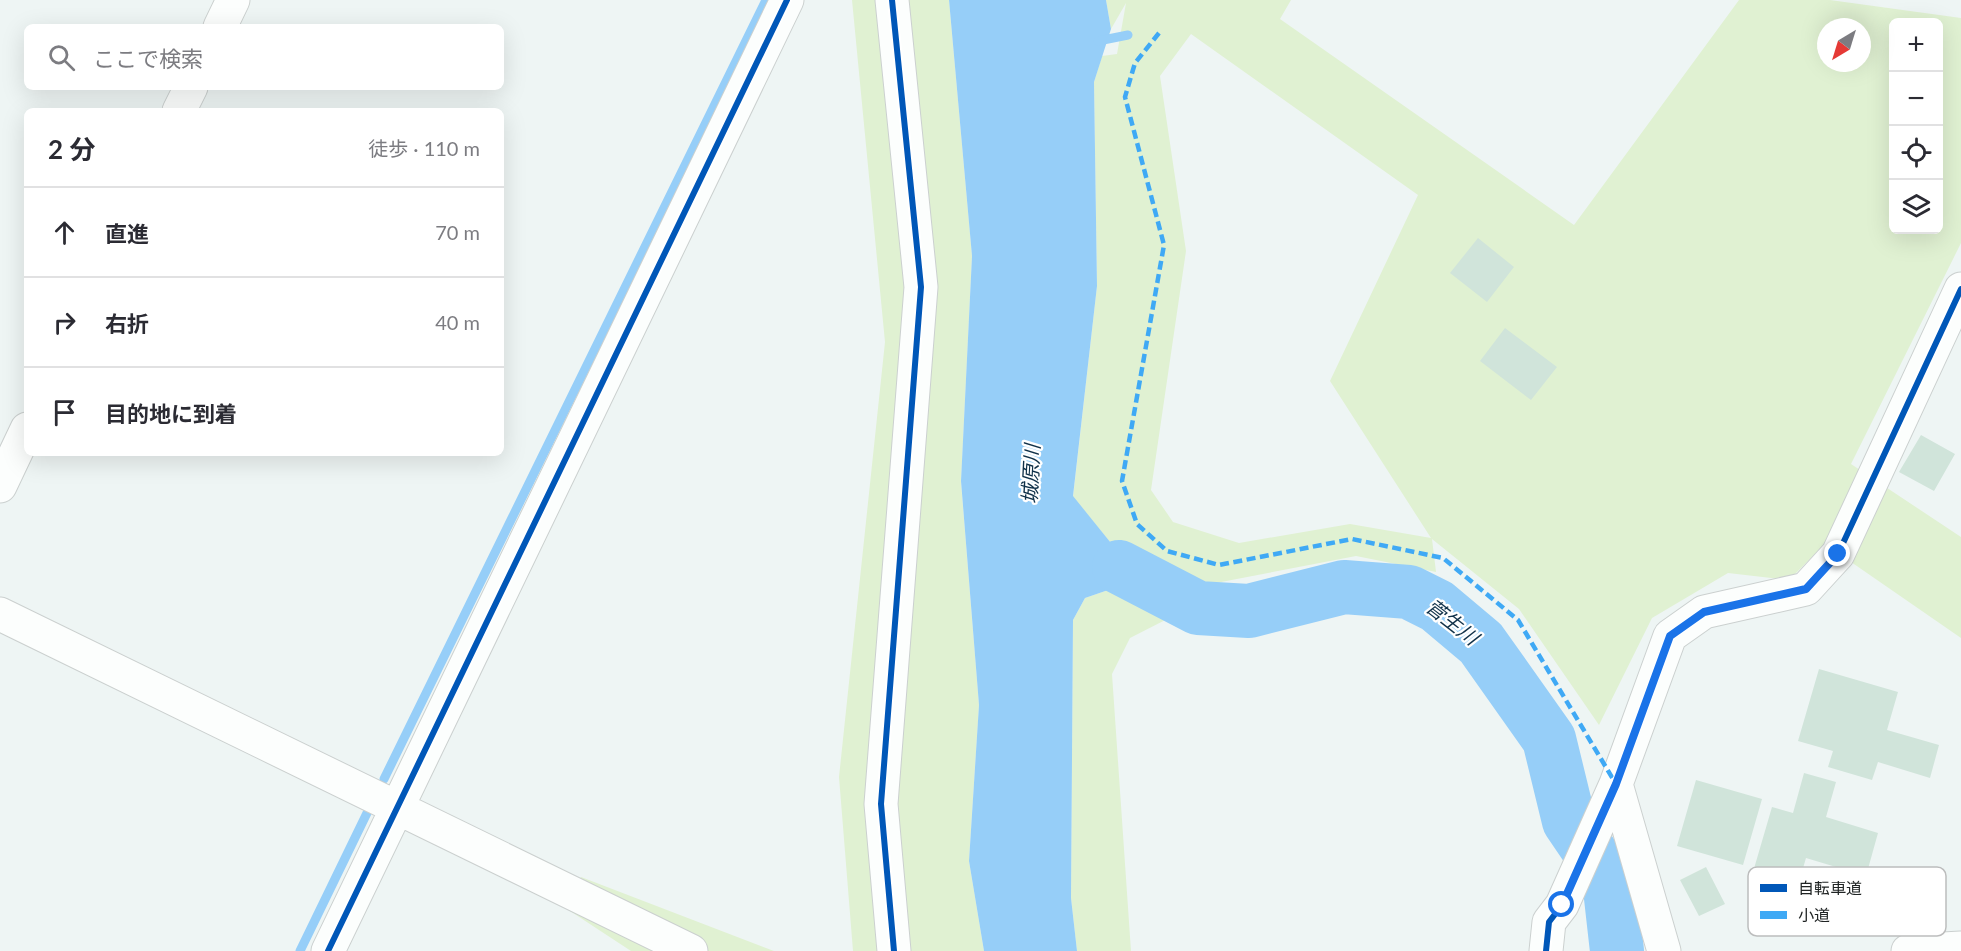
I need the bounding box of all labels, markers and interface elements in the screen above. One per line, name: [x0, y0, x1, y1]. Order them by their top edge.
north arrow: [1817, 18, 1871, 72]
map controls: [1889, 18, 1943, 234]
button: +: [1889, 18, 1943, 72]
search box: [24, 24, 504, 90]
icon: search: [45, 41, 78, 74]
text: ここで検索: [93, 45, 203, 72]
button: −: [1889, 72, 1943, 126]
button: locate: [1889, 126, 1943, 180]
text: 2 分: [48, 133, 95, 165]
text: 徒歩 · 110 m: [368, 136, 480, 160]
button: layers: [1889, 180, 1943, 234]
icon: ahead: [48, 216, 81, 249]
text: 直進: [105, 220, 149, 247]
text: 70 m: [435, 220, 480, 244]
icon: right: [48, 306, 81, 339]
text: 右折: [105, 310, 149, 337]
text: 40 m: [435, 310, 480, 334]
icon: arrive: [48, 396, 81, 429]
text: 目的地に到着: [105, 400, 237, 427]
water label: 城原川: [1016, 441, 1044, 505]
route end: [1824, 540, 1850, 566]
water label: 菅生川: [1422, 593, 1485, 650]
legend: [1748, 867, 1946, 936]
text: 自転車道: [1798, 878, 1862, 897]
route start: [1548, 891, 1574, 917]
text: 小道: [1798, 905, 1830, 924]

